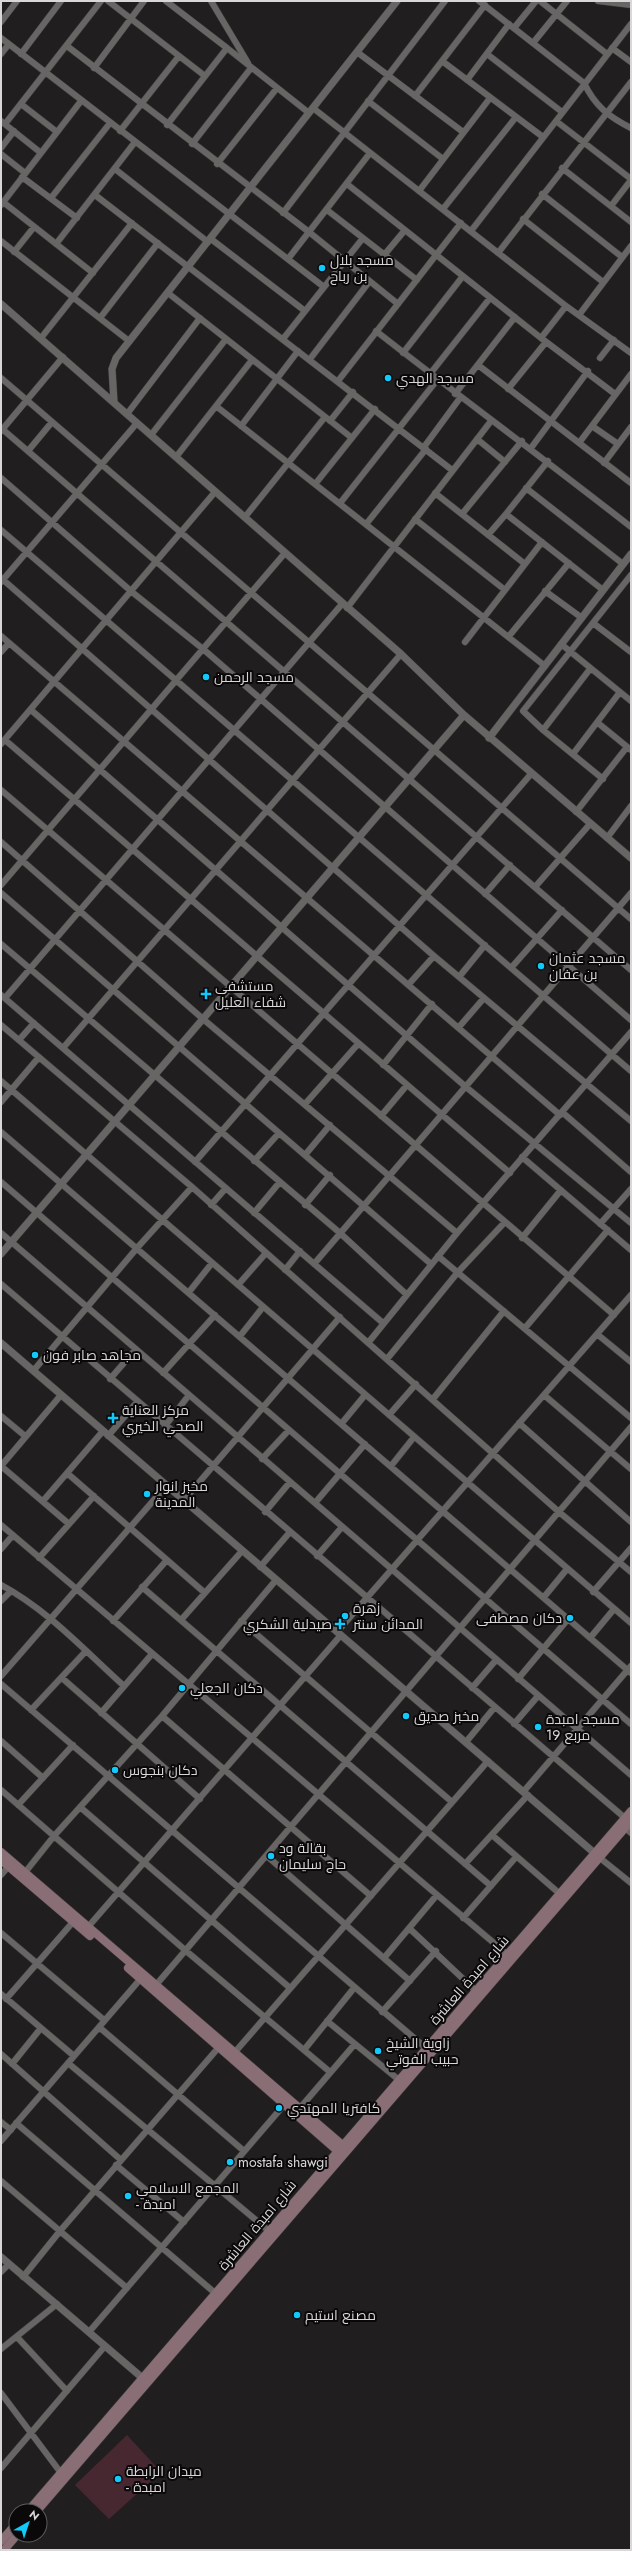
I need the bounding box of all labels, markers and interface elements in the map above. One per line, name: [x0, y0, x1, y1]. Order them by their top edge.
place label: مسجد بلال بن رباح: [330, 250, 394, 286]
marker: مسجد بلال بن رباح: [317, 263, 327, 273]
place label: مسجد الهدي: [396, 368, 474, 390]
marker: مسجد الهدي: [383, 373, 393, 383]
place label: مسجد الرحمن: [214, 667, 294, 687]
marker: مسجد الرحمن: [201, 672, 211, 682]
place label: مسجد عثمان بن عفان: [549, 948, 625, 984]
marker: مسجد عثمان بن عفان: [536, 961, 546, 971]
place label: مستشفى شفاء العليل: [215, 976, 286, 1012]
marker: مستشفى شفاء العليل: [200, 988, 212, 1000]
place label: مجاهد صابر فون: [43, 1345, 141, 1365]
marker: مجاهد صابر فون: [30, 1350, 40, 1360]
place label: مركز العناية الصحي الخيري: [122, 1400, 204, 1438]
marker: مركز العناية الصحي الخيري: [107, 1412, 119, 1424]
place label: مخبز انوار المدينة: [154, 1476, 208, 1512]
marker: مخبز انوار المدينة: [142, 1489, 152, 1499]
place label: زهرة المدائن سنتر: [352, 1598, 423, 1634]
place label: دكان مصطفى: [476, 1608, 562, 1628]
marker: زهرة المدائن سنتر: [340, 1611, 350, 1621]
marker: دكان مصطفى: [565, 1613, 575, 1623]
place label: صيدلية الشكري: [243, 1614, 332, 1636]
marker: صيدلية الشكري: [335, 1619, 345, 1629]
place label: دكان الجعلي: [190, 1678, 263, 1700]
marker: دكان الجعلي: [177, 1683, 187, 1693]
place label: مخبز صديق: [414, 1706, 479, 1726]
place label: مسجد امبدة مربع 19: [546, 1709, 620, 1745]
marker: مخبز صديق: [401, 1711, 411, 1721]
marker: مسجد امبدة مربع 19: [533, 1722, 543, 1732]
place label: دكان بنجوس: [123, 1760, 198, 1780]
marker: دكان بنجوس: [110, 1765, 120, 1775]
place label: بقالة ود حاج سليمان: [279, 1838, 346, 1874]
marker: بقالة ود حاج سليمان: [266, 1851, 276, 1861]
street label: شارع امبدة العاشرة: [425, 1931, 513, 2029]
place label: زاوية الشيخ حبيب الفوتي: [386, 2033, 458, 2071]
marker: زاوية الشيخ حبيب الفوتي: [373, 2046, 383, 2056]
place label: كافتريا المهتدي: [287, 2098, 380, 2120]
marker: كافتريا المهتدي: [274, 2103, 284, 2113]
place label: mostafa shawgi: [238, 2152, 328, 2172]
marker: mostafa shawgi: [225, 2157, 235, 2167]
street label: شارع امبدة العاشرة: [213, 2176, 301, 2274]
place label: المجمع الاسلامي - امبدة: [136, 2178, 239, 2214]
marker: المجمع الاسلامي - امبدة: [123, 2191, 133, 2201]
place label: مصنع استيم: [305, 2305, 376, 2325]
marker: مصنع استيم: [292, 2310, 302, 2320]
place label: ميدان الرابطة - امبدة: [126, 2461, 202, 2497]
marker: ميدان الرابطة - امبدة: [113, 2474, 123, 2484]
north arrow: [8, 2503, 48, 2543]
text: N: [26, 2506, 43, 2524]

